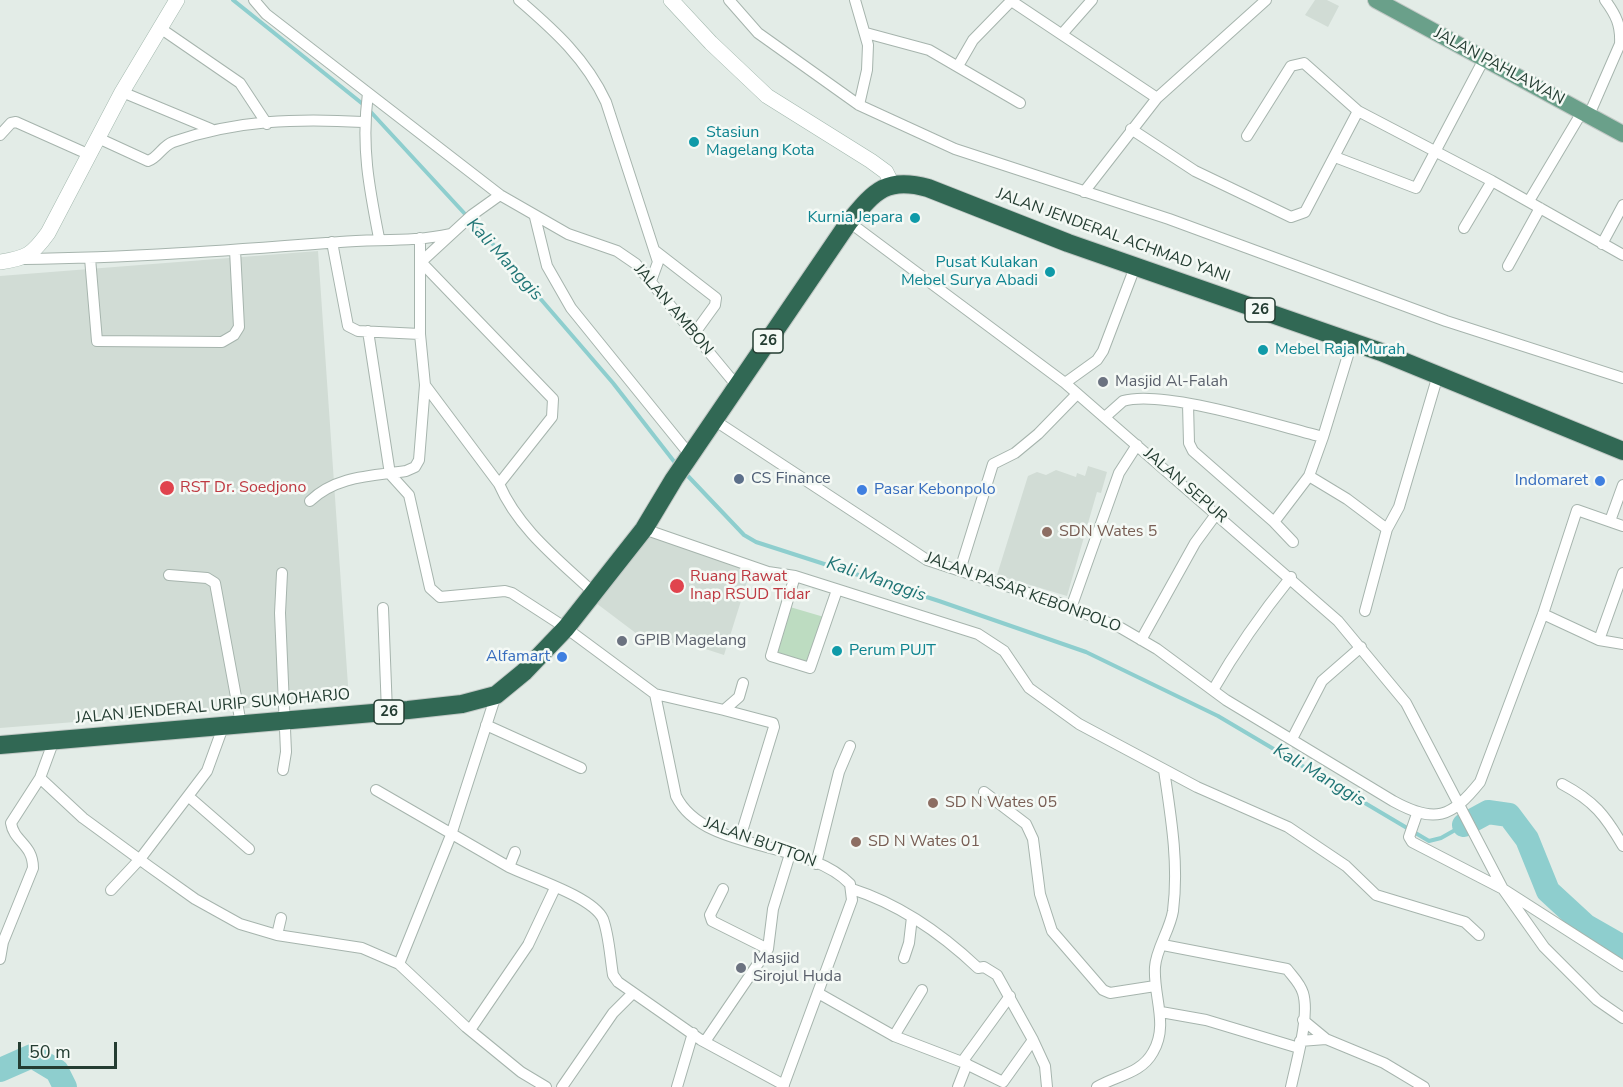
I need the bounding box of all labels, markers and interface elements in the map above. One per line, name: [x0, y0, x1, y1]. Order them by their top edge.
street label: JALAN PAHLAWAN: [1430, 24, 1568, 110]
place label: Stasiun Magelang Kota: [706, 123, 815, 161]
marker: Stasiun Magelang Kota: [687, 135, 701, 149]
street label: JALAN JENDERAL ACHMAD YANI: [994, 185, 1232, 287]
place label: Kurnia Jepara: [807, 208, 903, 228]
marker: Kurnia Jepara: [908, 211, 922, 225]
water label: Kali Manggis: [461, 214, 547, 306]
place label: Pusat Kulakan Mebel Surya Abadi: [901, 253, 1038, 291]
street label: JALAN AMBON: [629, 261, 717, 359]
marker: Pusat Kulakan Mebel Surya Abadi: [1043, 265, 1057, 279]
road number: 26: [1245, 298, 1275, 322]
road number: 26: [753, 329, 783, 353]
place label: Mebel Raja Murah: [1275, 340, 1405, 360]
marker: Mebel Raja Murah: [1256, 343, 1270, 357]
place label: Masjid Al-Falah: [1115, 372, 1228, 392]
marker: Masjid Al-Falah: [1096, 375, 1110, 389]
street label: JALAN SEPUR: [1139, 444, 1231, 528]
place label: CS Finance: [751, 469, 830, 489]
place label: Indomaret: [1515, 471, 1588, 491]
marker: CS Finance: [732, 472, 746, 486]
marker: Indomaret: [1593, 474, 1607, 488]
place label: RST Dr. Soedjono: [180, 478, 306, 498]
marker: RST Dr. Soedjono: [158, 479, 176, 497]
place label: Pasar Kebonpolo: [874, 480, 996, 500]
marker: Pasar Kebonpolo: [855, 483, 869, 497]
place label: SDN Wates 5: [1059, 522, 1157, 542]
marker: SDN Wates 5: [1040, 525, 1054, 539]
street label: JALAN PASAR KEBONPOLO: [923, 549, 1123, 637]
water label: Kali Manggis: [823, 553, 929, 607]
place label: Ruang Rawat Inap RSUD Tidar: [690, 567, 810, 605]
marker: Ruang Rawat Inap RSUD Tidar: [668, 577, 686, 595]
place label: GPIB Magelang: [634, 631, 746, 651]
marker: GPIB Magelang: [615, 634, 629, 648]
place label: Perum PUJT: [849, 641, 936, 661]
marker: Perum PUJT: [830, 644, 844, 658]
place label: Alfamart: [486, 647, 550, 667]
marker: Alfamart: [555, 650, 569, 664]
street label: JALAN JENDERAL URIP SUMOHARJO: [75, 685, 351, 729]
road number: 26: [374, 700, 404, 724]
water label: Kali Manggis: [1269, 740, 1369, 812]
place label: SD N Wates 05: [945, 793, 1057, 813]
marker: SD N Wates 05: [926, 796, 940, 810]
street label: JALAN BUTTON: [701, 814, 819, 872]
place label: SD N Wates 01: [868, 832, 980, 852]
marker: SD N Wates 01: [849, 835, 863, 849]
place label: Masjid Sirojul Huda: [753, 949, 842, 987]
marker: Masjid Sirojul Huda: [734, 961, 748, 975]
scale bar: [21, 1030, 120, 1068]
text: 50 m: [29, 1040, 71, 1064]

